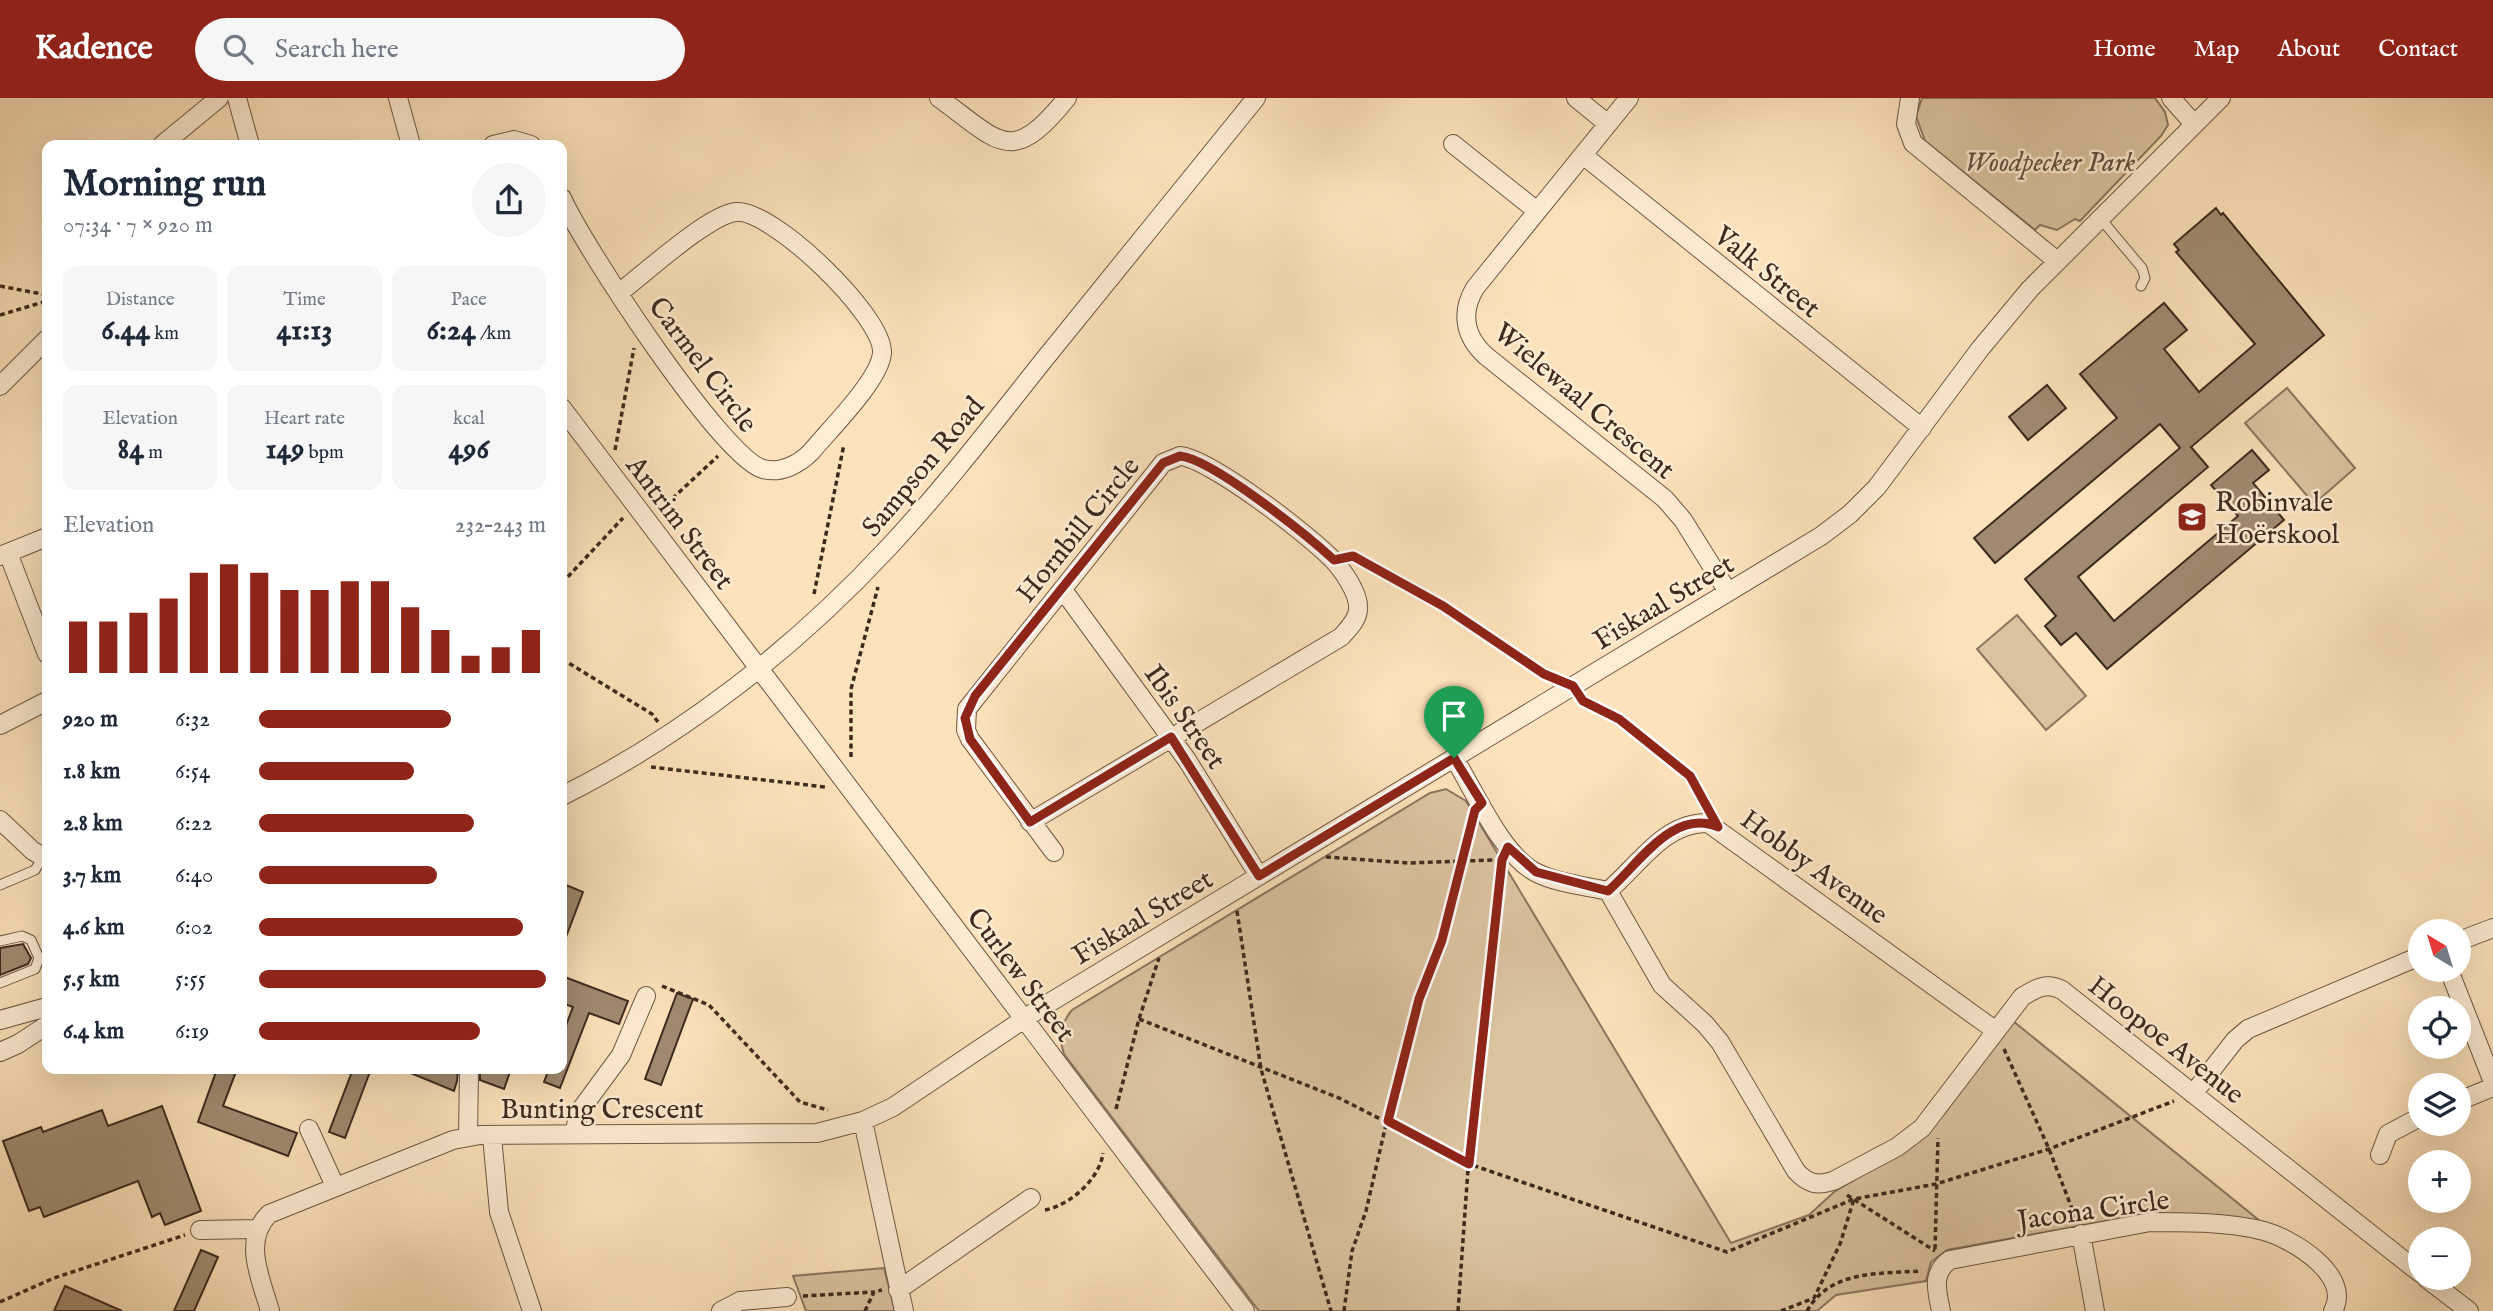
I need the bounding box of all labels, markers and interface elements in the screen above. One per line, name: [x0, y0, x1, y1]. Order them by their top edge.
search box: [195, 18, 685, 81]
text: Kadence: [35, 28, 153, 70]
icon: search: [219, 30, 257, 68]
text: Search here: [275, 33, 399, 66]
text: Home: [2093, 34, 2156, 65]
text: Map: [2194, 34, 2240, 65]
text: About: [2278, 34, 2340, 65]
text: Contact: [2378, 34, 2458, 65]
park label: Woodpecker Park: [1965, 146, 2135, 181]
text: Morning run: [63, 161, 266, 209]
button: share: [472, 163, 546, 237]
text: 07:34 · 7 × 920 m: [63, 211, 213, 240]
street label: Valk Street: [1705, 219, 1827, 327]
text: Distance: [106, 288, 175, 312]
text: Time: [283, 288, 326, 312]
text: Pace: [451, 288, 487, 312]
street label: Carmel Circle: [640, 291, 764, 440]
text: 6.44: [101, 312, 150, 350]
text: 41:13: [276, 312, 333, 350]
text: 6:24: [426, 312, 476, 350]
street label: Wielewaal Crescent: [1486, 316, 1681, 488]
text: km: [150, 322, 179, 346]
text: /km: [476, 322, 511, 346]
street label: Sampson Road: [855, 390, 993, 545]
text: Elevation: [102, 407, 178, 431]
text: Heart rate: [264, 407, 345, 431]
text: kcal: [453, 407, 485, 431]
text: 84: [118, 431, 144, 469]
text: 149: [265, 431, 304, 469]
text: 496: [449, 431, 489, 469]
text: m: [144, 441, 163, 465]
text: bpm: [304, 441, 344, 465]
street label: Antrim Street: [617, 449, 741, 598]
street label: Hornbill Circle: [1009, 450, 1149, 611]
place label: Robinvale Hoërskool: [2215, 486, 2339, 553]
school or university icon: Robinvale Hoërskool: [2175, 500, 2209, 534]
text: Elevation: [63, 511, 154, 540]
text: 232–243 m: [455, 511, 546, 540]
street label: Fiskaal Street: [1588, 547, 1741, 659]
street label: Ibis Street: [1135, 658, 1233, 777]
pin: [1424, 686, 1484, 758]
icon: arrive: [1435, 697, 1473, 735]
text: 920 m: [63, 705, 118, 734]
text: 6:32: [175, 705, 210, 734]
text: 1.8 km: [63, 757, 121, 786]
text: 6:54: [175, 757, 210, 786]
street label: Hobby Avenue: [1733, 803, 1894, 933]
text: 2.8 km: [63, 809, 123, 838]
text: 6:22: [175, 809, 212, 838]
text: 3.7 km: [63, 861, 121, 890]
text: 6:40: [175, 861, 213, 890]
street label: Fiskaal Street: [1067, 862, 1220, 974]
street label: Curlew Street: [958, 901, 1082, 1050]
text: 4.6 km: [63, 913, 125, 942]
text: 6:02: [175, 913, 213, 942]
north arrow: [2408, 919, 2471, 982]
map controls: [2408, 919, 2471, 1290]
text: 5.5 km: [63, 965, 120, 994]
text: 5:55: [175, 965, 206, 994]
street label: Hoopoe Avenue: [2080, 969, 2251, 1113]
button: locate: [2408, 996, 2471, 1059]
text: 6.4 km: [63, 1017, 124, 1046]
text: 6:19: [175, 1017, 209, 1046]
button: layers: [2408, 1073, 2471, 1136]
street label: Bunting Crescent: [500, 1093, 704, 1128]
button: +: [2408, 1150, 2471, 1213]
street label: Jacona Circle: [2012, 1183, 2172, 1240]
button: −: [2408, 1227, 2471, 1290]

